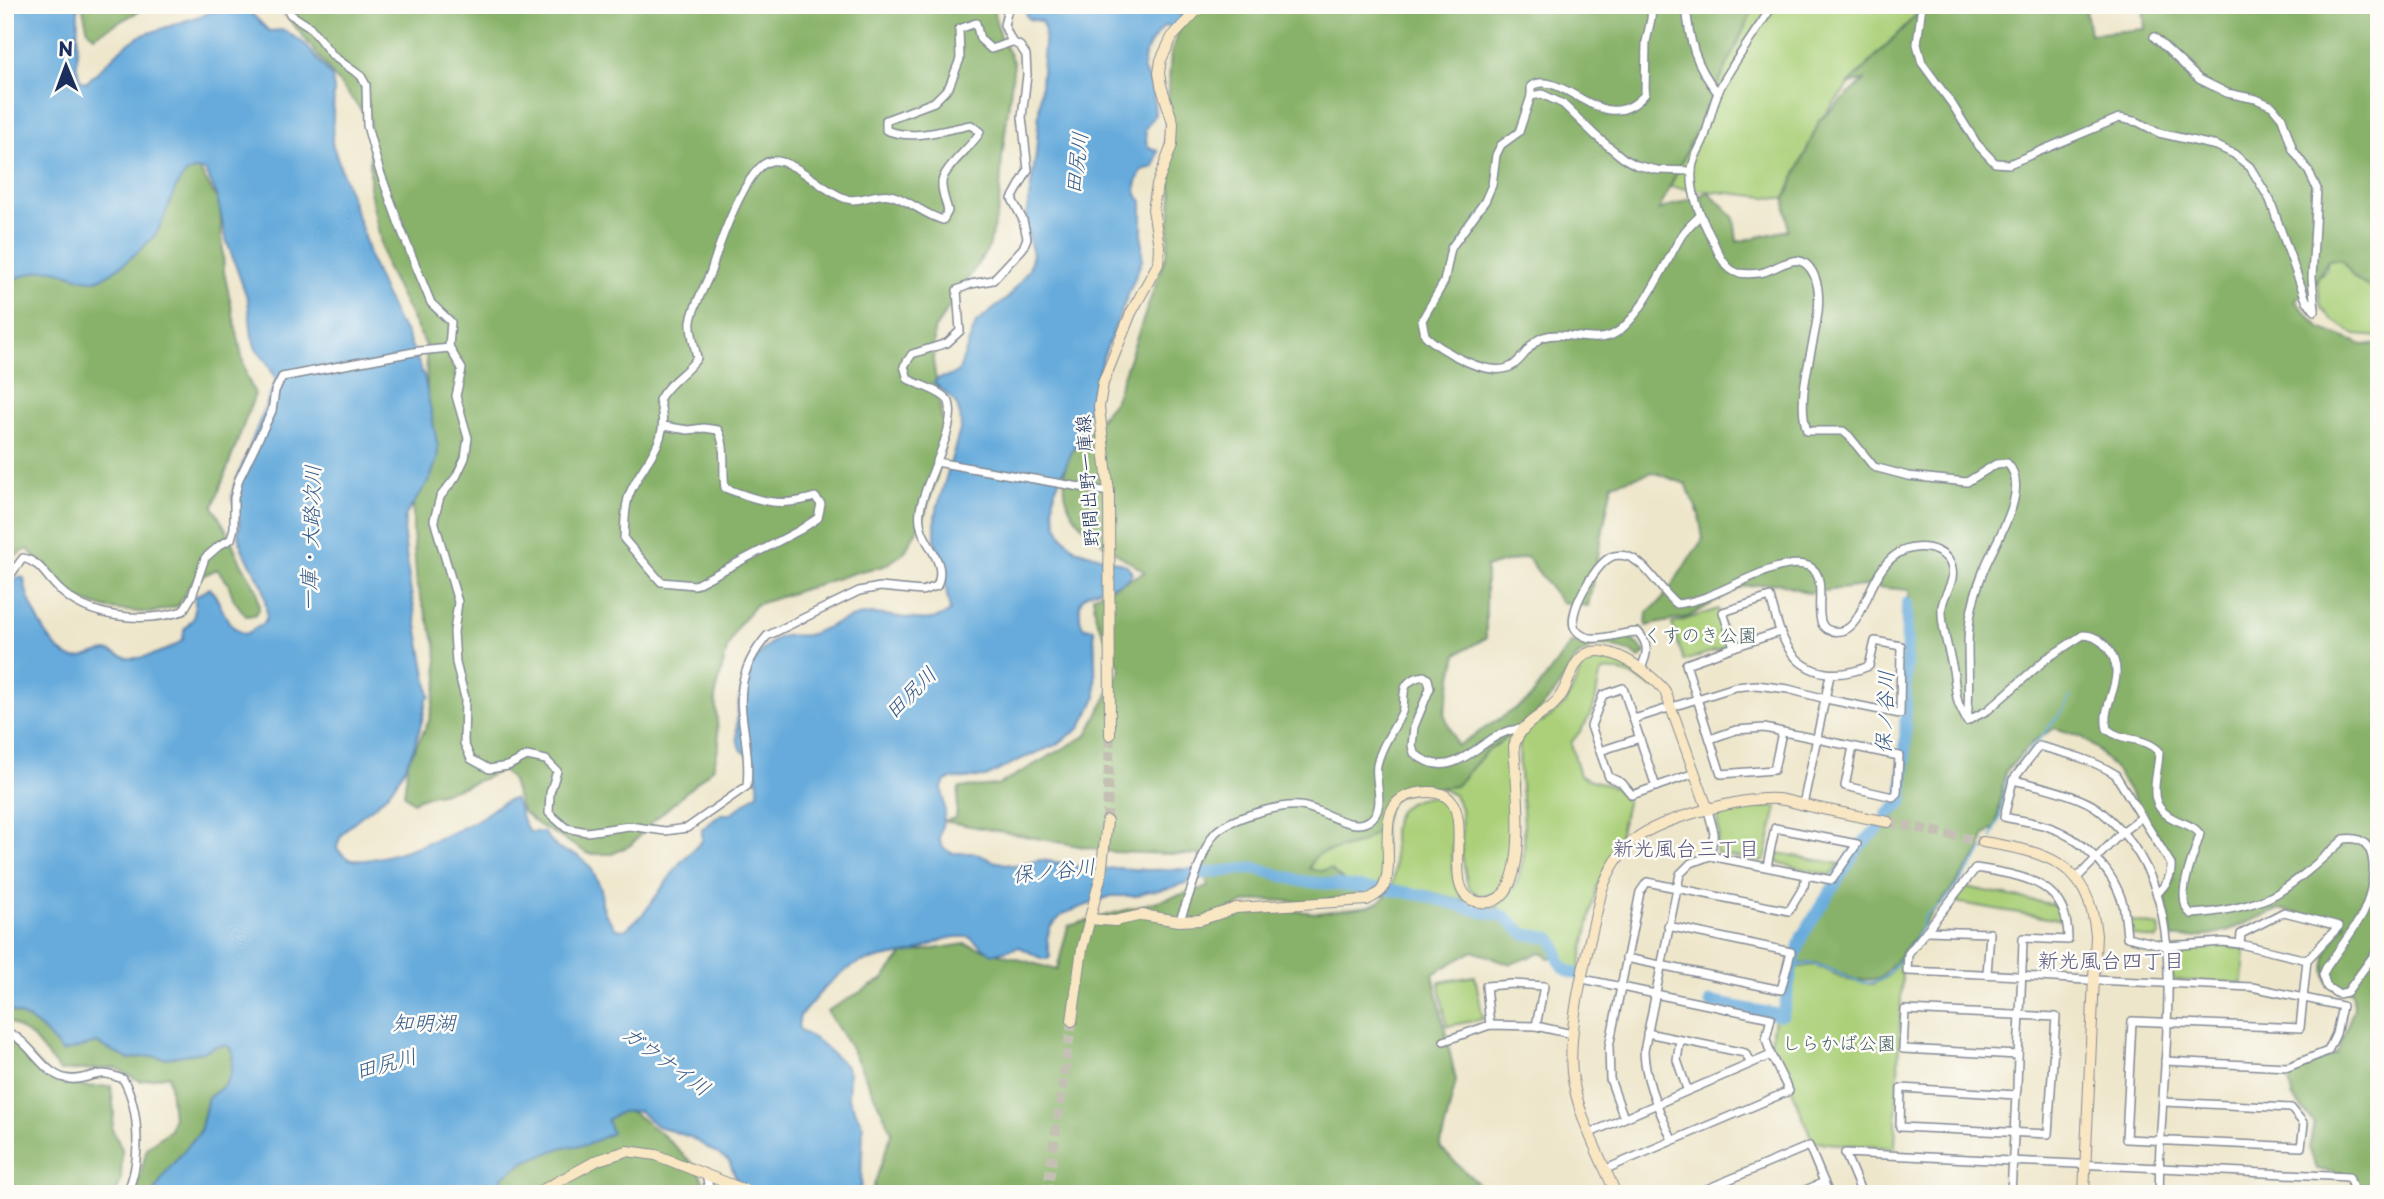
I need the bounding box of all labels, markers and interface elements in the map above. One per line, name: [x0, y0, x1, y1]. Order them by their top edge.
north arrow: [32, 32, 102, 102]
text: N: [58, 34, 73, 62]
water label: 田尻川: [1055, 130, 1095, 196]
street label: 野間出野一庫線: [1067, 414, 1105, 548]
water label: 一庫・大路次川: [290, 464, 328, 612]
park label: くすのき公園: [1643, 620, 1757, 648]
water label: 田尻川: [876, 658, 943, 725]
water label: 保ノ谷川: [1866, 669, 1900, 754]
district label: 新光風台三丁目: [1613, 831, 1760, 863]
water label: 保ノ谷川: [1010, 849, 1097, 889]
district label: 新光風台四丁目: [2038, 943, 2185, 975]
water label: 知明湖: [393, 1005, 457, 1037]
water label: ガウナイ川: [616, 1016, 718, 1103]
park label: しらかば公園: [1782, 1028, 1896, 1056]
water label: 田尻川: [351, 1038, 420, 1086]

